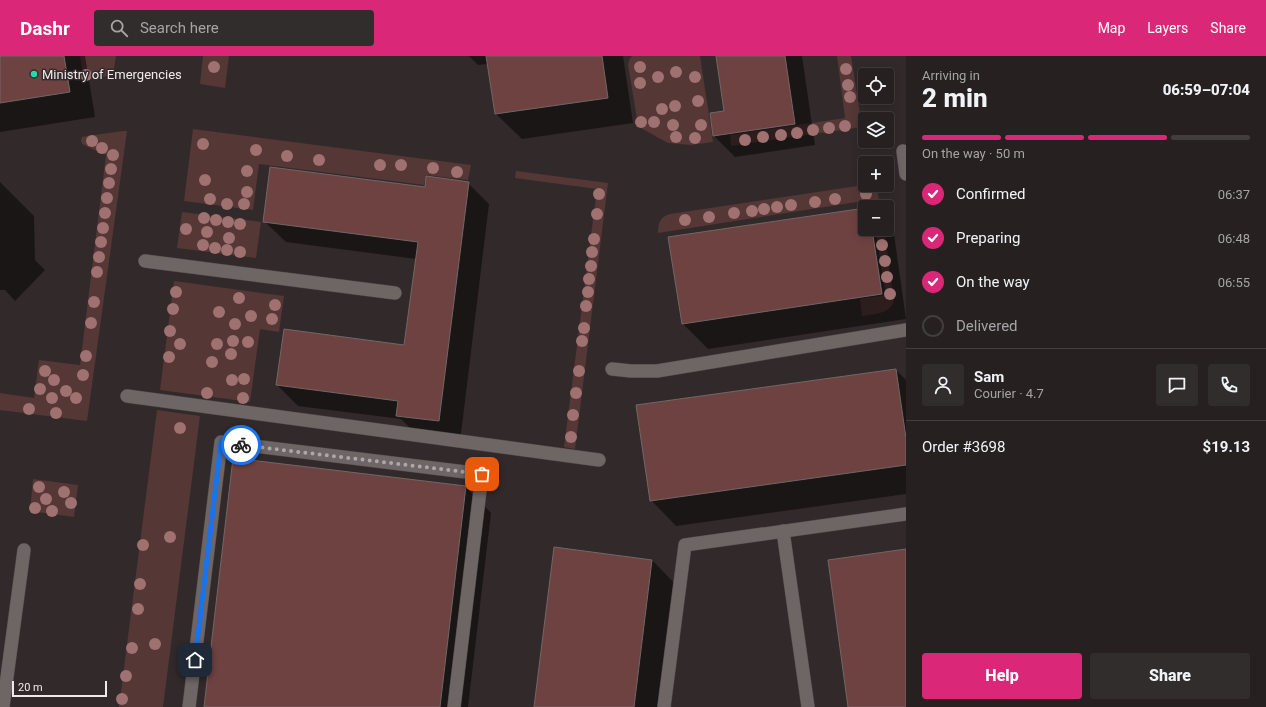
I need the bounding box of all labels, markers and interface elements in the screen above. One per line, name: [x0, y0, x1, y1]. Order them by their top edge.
search box: [94, 10, 374, 46]
text: Dashr: [20, 17, 70, 40]
icon: search: [108, 17, 130, 39]
text: Search here: [140, 19, 219, 37]
text: Map: [1098, 20, 1125, 36]
text: Layers: [1147, 20, 1188, 36]
text: Share: [1210, 20, 1246, 36]
place label: Ministry of Emergencies: [42, 67, 182, 82]
map controls: [858, 68, 894, 236]
button: locate: [858, 68, 894, 104]
text: Arriving in: [922, 68, 980, 83]
marker: Ministry of Emergencies: [29, 69, 39, 79]
text: 06:59–07:04: [1163, 81, 1250, 99]
text: 2 min: [922, 83, 988, 113]
button: layers: [858, 112, 894, 148]
text: On the way · 50 m: [922, 146, 1025, 161]
button: +: [858, 156, 894, 192]
icon: check: [922, 183, 944, 205]
text: Confirmed: [956, 185, 1026, 203]
text: 06:37: [1218, 187, 1250, 202]
button: −: [858, 200, 894, 236]
icon: check: [922, 227, 944, 249]
text: Preparing: [956, 229, 1020, 247]
text: 06:48: [1218, 231, 1250, 246]
icon: check: [922, 271, 944, 293]
text: On the way: [956, 273, 1030, 291]
text: 06:55: [1218, 275, 1250, 290]
text: Delivered: [956, 317, 1018, 335]
button: person: [922, 364, 964, 406]
button: chat: [1156, 364, 1198, 406]
button: phone: [1208, 364, 1250, 406]
text: Sam: [974, 368, 1004, 386]
text: Courier · 4.7: [974, 386, 1044, 401]
courier: [221, 425, 261, 465]
icon: bike: [230, 434, 252, 456]
text: Order #3698: [922, 438, 1005, 456]
text: $19.13: [1203, 438, 1250, 456]
pin: [465, 457, 499, 491]
icon: bag: [471, 463, 493, 485]
pin: [178, 643, 212, 677]
icon: home: [184, 649, 206, 671]
button: Help: [922, 653, 1082, 699]
button: Share: [1090, 653, 1250, 699]
scale bar: [12, 679, 107, 698]
text: 20 m: [18, 681, 43, 694]

